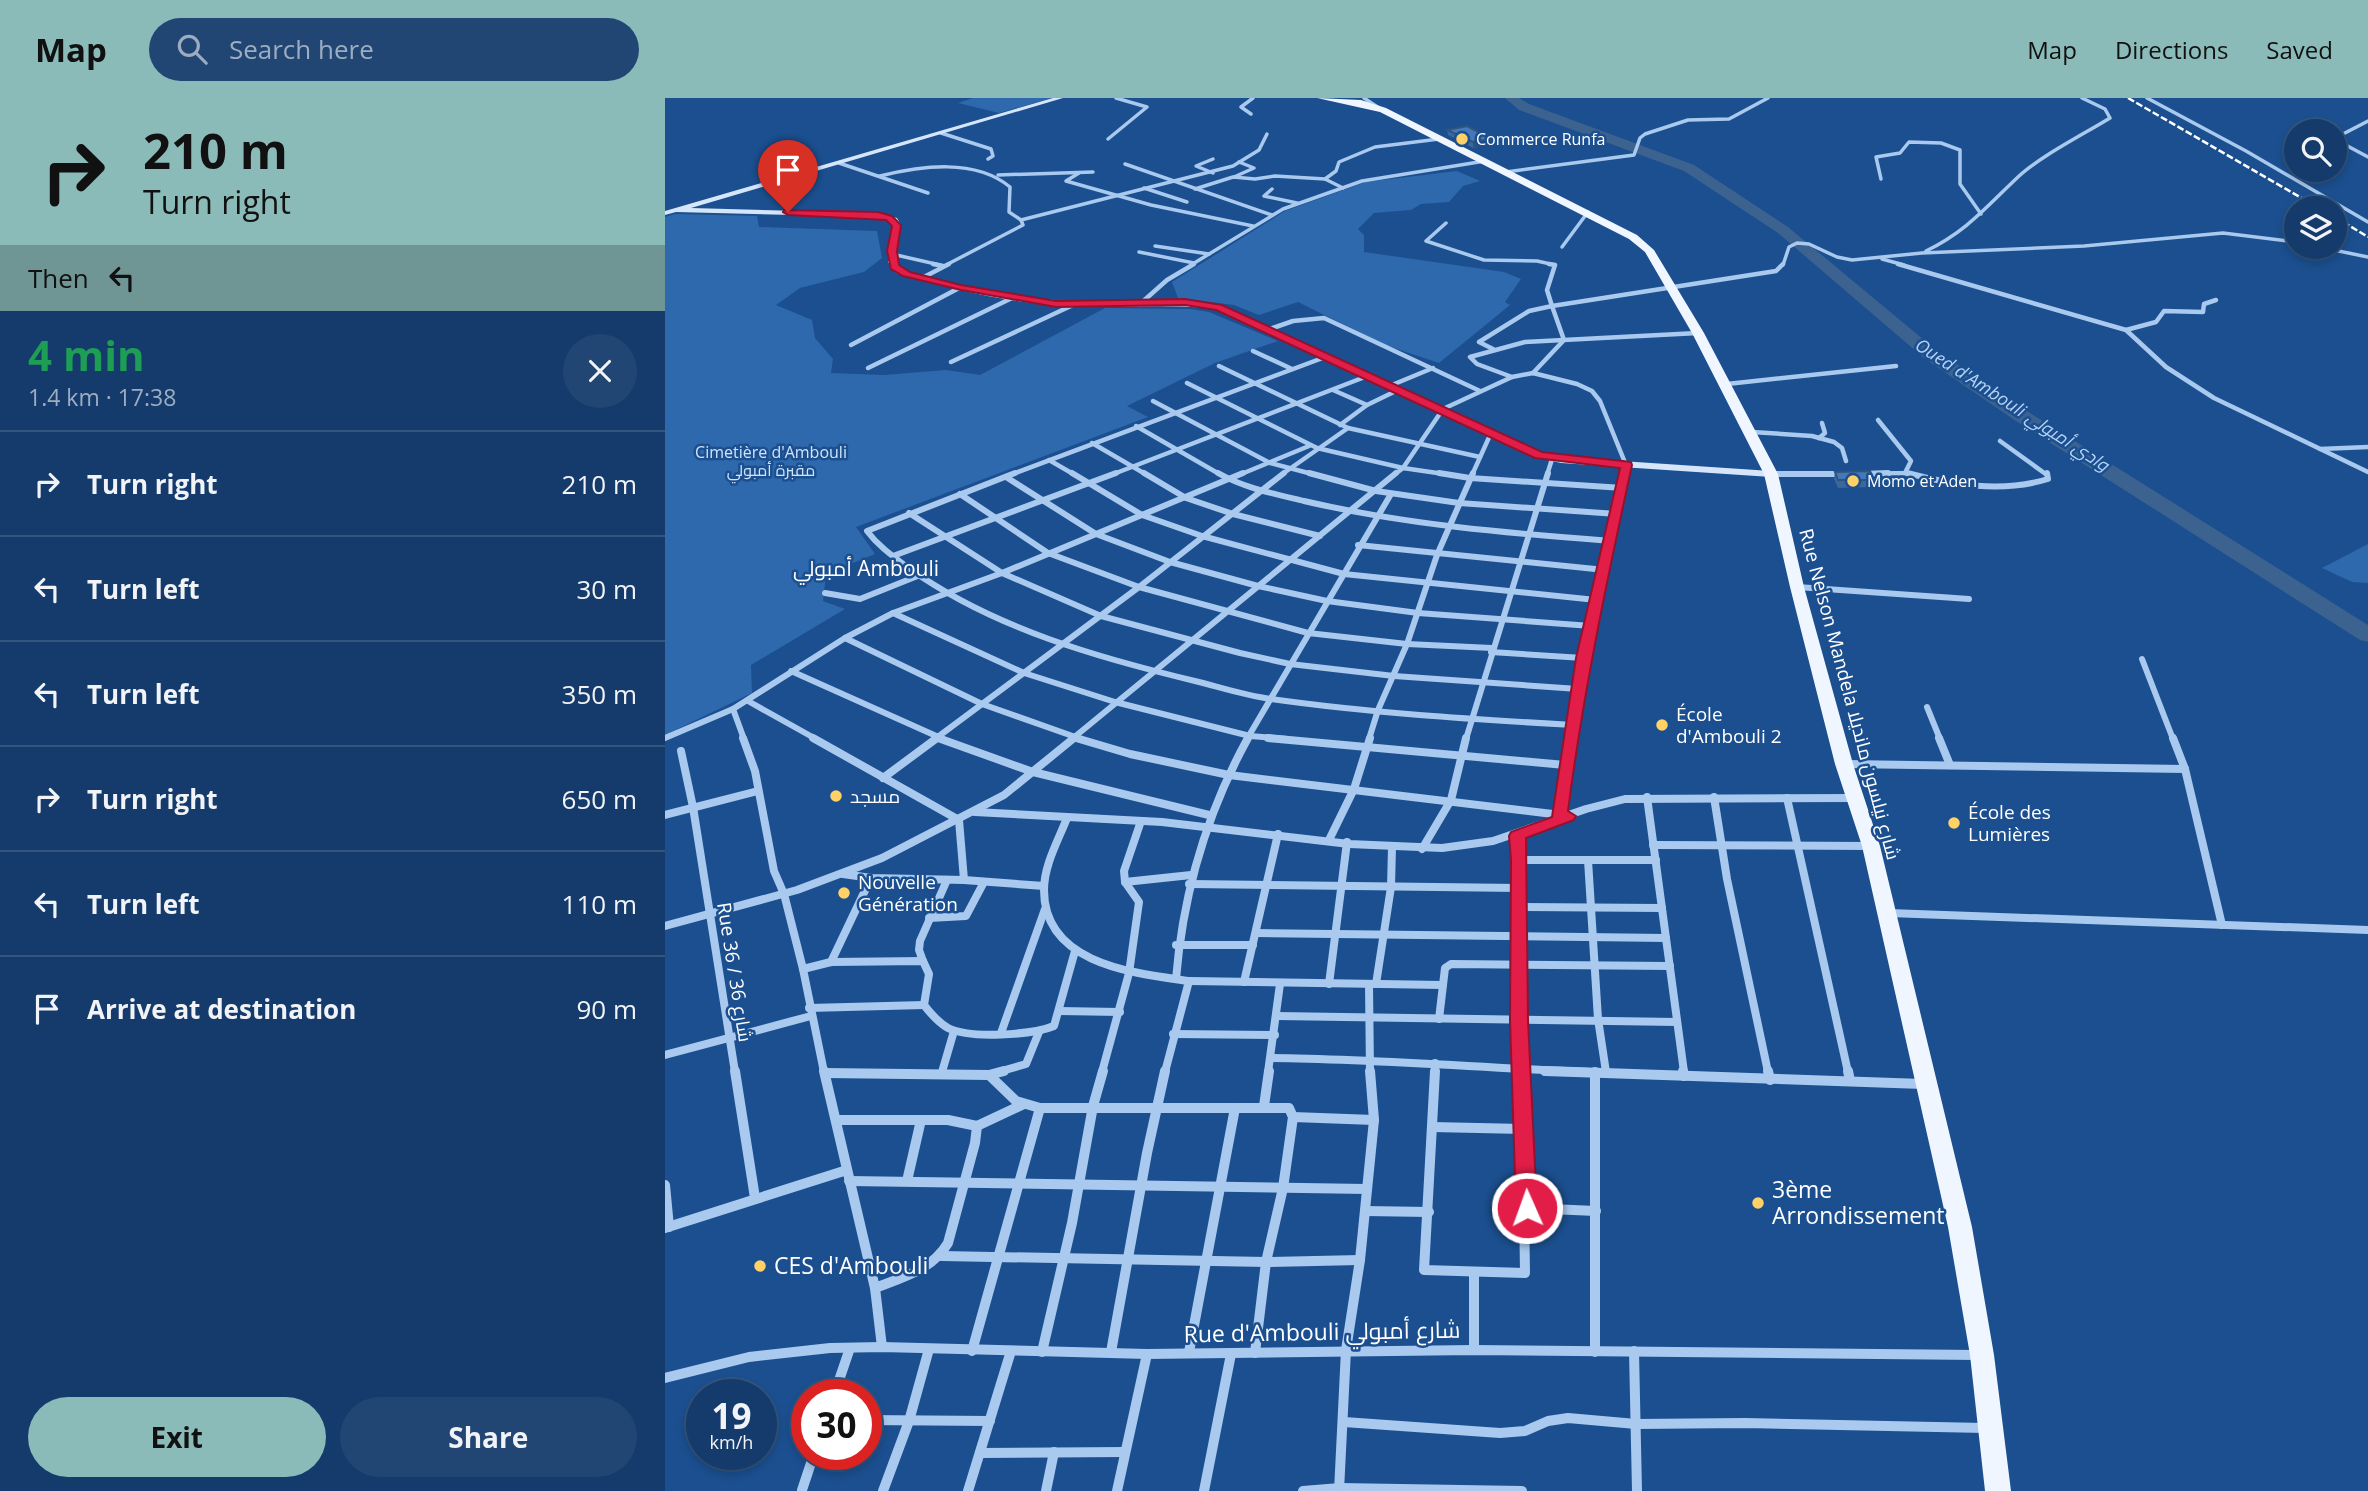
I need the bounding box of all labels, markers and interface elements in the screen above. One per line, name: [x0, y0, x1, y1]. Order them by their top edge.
search box: [149, 18, 639, 81]
text: Map: [35, 27, 107, 72]
icon: search: [173, 30, 211, 68]
text: Search here: [229, 31, 374, 67]
text: Map: [2027, 33, 2077, 66]
text: Directions: [2115, 33, 2228, 66]
text: Saved: [2266, 33, 2333, 66]
text: 210 m: [143, 117, 288, 183]
map controls: [2284, 119, 2347, 259]
button: search: [2284, 119, 2347, 182]
icon: right: [28, 126, 119, 217]
place label: Commerce Runfa: [1476, 128, 1605, 150]
marker: Commerce Runfa: [1454, 131, 1470, 147]
pin: [758, 140, 818, 212]
icon: arrive: [769, 151, 807, 189]
text: Turn right: [143, 180, 291, 223]
button: layers: [2284, 196, 2347, 259]
icon: left: [103, 259, 141, 297]
text: Then: [28, 260, 89, 296]
text: 4 min: [28, 326, 145, 383]
water label: Oued d'Ambouli وادي أمبولي: [1909, 332, 2115, 479]
button: close: [563, 334, 637, 408]
text: 1.4 km · 17:38: [28, 381, 176, 413]
park label: Cimetière d'Ambouli مقبرة أمبولي: [695, 441, 847, 484]
icon: right: [28, 465, 66, 503]
text: Turn right: [87, 466, 218, 502]
text: 210 m: [562, 466, 637, 502]
place label: Momo et Aden: [1867, 470, 1977, 492]
marker: Momo et Aden: [1845, 473, 1861, 489]
street label: Rue Nelson Mandela شارع نيلسون مانديلا: [1792, 526, 1907, 863]
district label: أمبولي Ambouli: [793, 554, 939, 585]
icon: left: [28, 570, 66, 608]
text: Turn left: [87, 571, 199, 607]
text: 30 m: [576, 571, 637, 607]
icon: left: [28, 675, 66, 713]
text: Turn left: [87, 676, 199, 712]
text: 350 m: [562, 676, 637, 712]
place label: École d'Ambouli 2: [1676, 701, 1782, 749]
marker: École d'Ambouli 2: [1654, 717, 1670, 733]
icon: right: [28, 780, 66, 818]
text: Turn right: [87, 781, 218, 817]
text: 650 m: [562, 781, 637, 817]
place label: مسجد: [850, 783, 900, 809]
marker: مسجد: [828, 788, 844, 804]
place label: École des Lumières: [1968, 799, 2051, 847]
marker: École des Lumières: [1946, 815, 1962, 831]
place label: Nouvelle Génération: [858, 869, 958, 917]
icon: left: [28, 885, 66, 923]
marker: Nouvelle Génération: [836, 885, 852, 901]
text: Turn left: [87, 886, 199, 922]
text: 110 m: [562, 886, 637, 922]
street label: Rue 36 / شارع 36: [710, 900, 759, 1044]
icon: arrive: [28, 990, 66, 1028]
text: Arrive at destination: [87, 991, 356, 1027]
text: 90 m: [576, 991, 637, 1027]
position arrow: [1490, 1171, 1564, 1245]
place label: 3ème Arrondissement: [1772, 1173, 1945, 1231]
marker: 3ème Arrondissement: [1750, 1195, 1766, 1211]
place label: CES d'Ambouli: [774, 1249, 928, 1281]
marker: CES d'Ambouli: [752, 1258, 768, 1274]
street label: Rue d'Ambouli شارع أمبولي: [1183, 1313, 1461, 1352]
speed limit sign: 30: [791, 1379, 882, 1470]
text: 19: [711, 1392, 752, 1439]
button: Exit: [28, 1397, 326, 1477]
button: Share: [340, 1397, 637, 1477]
text: km/h: [710, 1430, 753, 1454]

